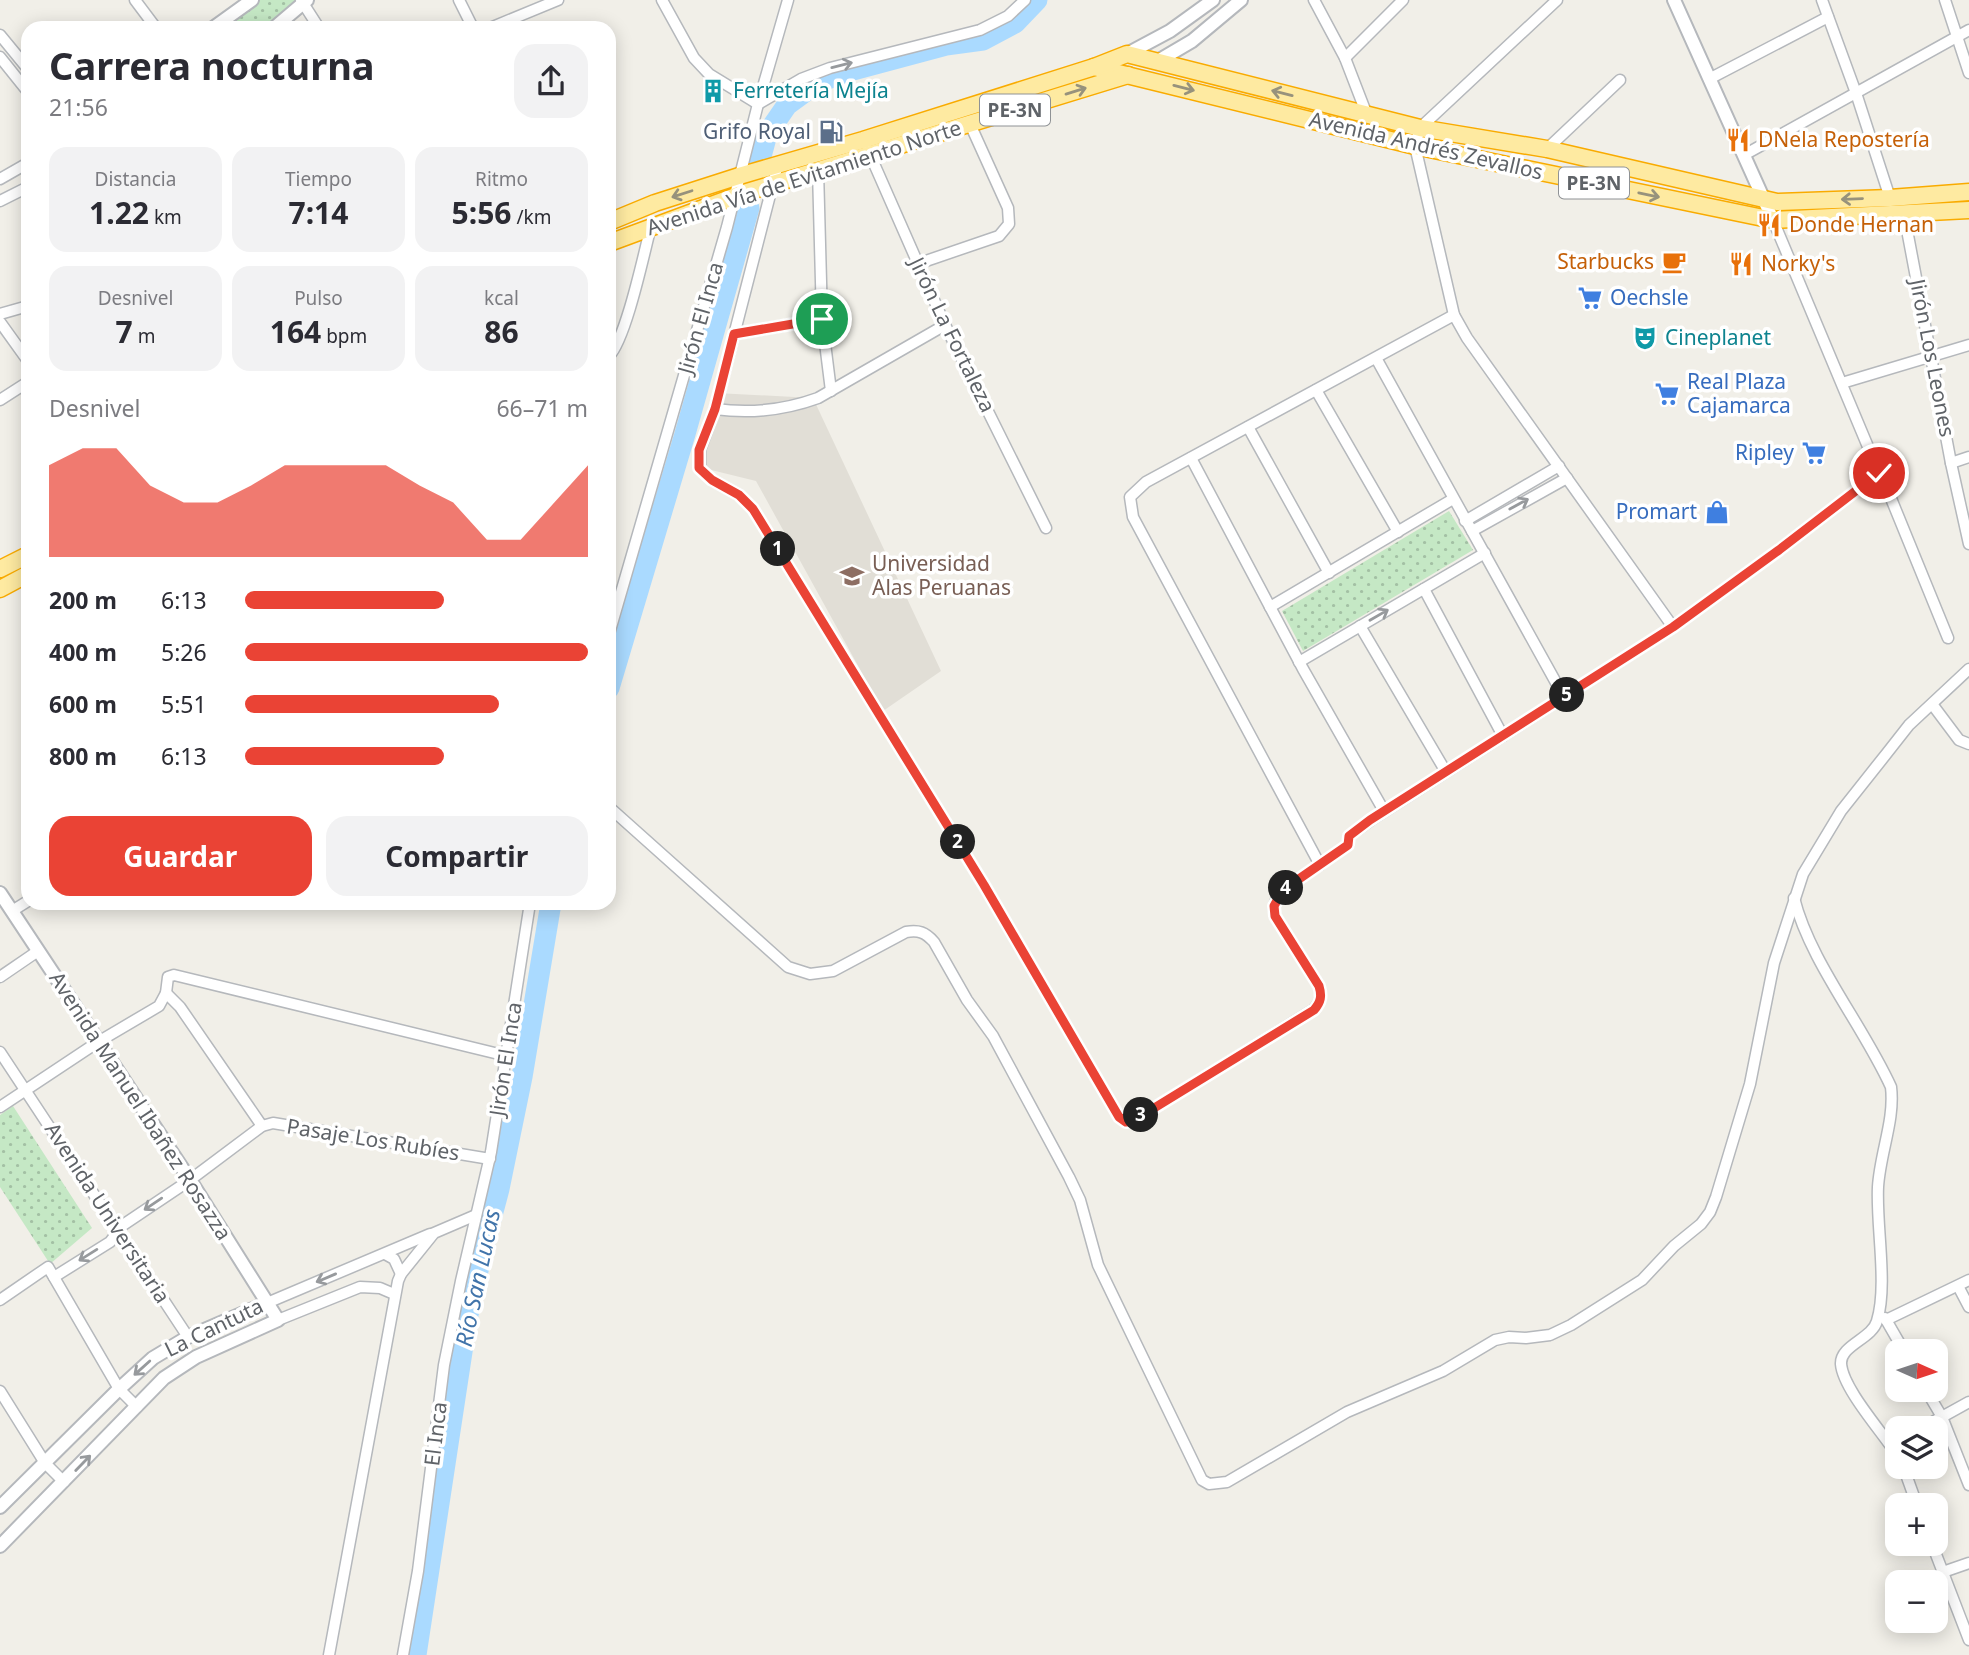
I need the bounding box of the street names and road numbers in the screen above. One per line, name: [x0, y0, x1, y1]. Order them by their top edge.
road number: PE-3N: [980, 94, 1050, 125]
street label: Avenida Andrés Zevallos: [1307, 105, 1546, 186]
street label: Avenida Vía de Evitamiento Norte: [643, 113, 965, 241]
road number: PE-3N: [1559, 168, 1629, 198]
street label: Jirón La Fortaleza: [902, 251, 1003, 417]
street label: Jirón El Inca: [670, 259, 729, 379]
street label: Jirón Los Leones: [1904, 275, 1962, 439]
street label: Avenida Manuel Ibañez Rosazza: [43, 966, 238, 1245]
street label: Jirón El Inca: [482, 1000, 528, 1120]
street label: Pasaje Los Rubíes: [285, 1112, 462, 1166]
street label: Avenida Universitaria: [39, 1117, 177, 1308]
street label: La Cantuta: [160, 1291, 267, 1363]
street label: El Inca: [417, 1400, 453, 1468]

